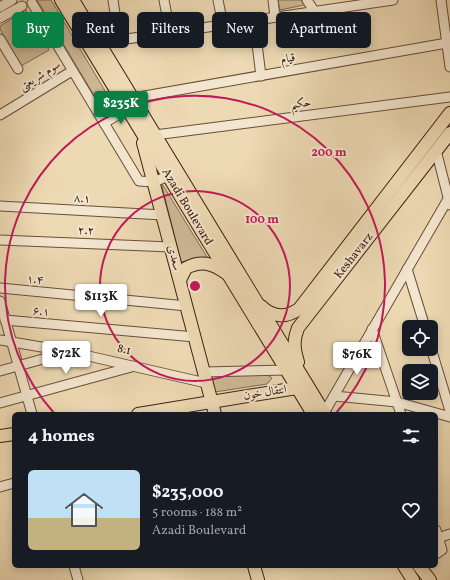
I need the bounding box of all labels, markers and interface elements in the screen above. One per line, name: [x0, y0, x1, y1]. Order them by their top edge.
chip: Buy: [12, 12, 64, 48]
chip: Rent: [72, 12, 129, 48]
chip: Filters: [137, 12, 204, 48]
chip: New: [212, 12, 268, 48]
chip: Apartment: [276, 12, 371, 48]
street label: قیام: [279, 50, 297, 70]
street label: سوم شریعتی: [16, 57, 65, 97]
pin: $235K: [93, 91, 149, 125]
text: $235K: [103, 95, 139, 113]
street label: حکیم: [290, 95, 313, 116]
text: 200 m: [311, 145, 347, 161]
street label: Azadi Boulevard: [158, 166, 216, 249]
street label: ۸.۱: [73, 191, 91, 207]
text: 100 m: [245, 212, 279, 228]
street label: ۲.۲: [77, 223, 95, 239]
street label: Keshavarz: [331, 230, 377, 282]
street label: سعدی: [163, 243, 185, 273]
street label: ۱.۴: [26, 271, 44, 289]
centre of rings: [188, 279, 202, 293]
pin: $113K: [73, 284, 129, 318]
text: $113K: [84, 288, 118, 306]
street label: ۶.۱: [32, 303, 50, 321]
map controls: [402, 320, 438, 400]
button: locate: [402, 320, 438, 356]
pin: $72K: [42, 341, 90, 375]
street label: 8.1: [116, 341, 132, 359]
pin: $76K: [333, 342, 381, 376]
text: $72K: [51, 345, 81, 363]
text: $76K: [342, 346, 372, 364]
button: layers: [402, 364, 438, 400]
street label: انتقال خون: [242, 382, 288, 404]
text: 4 homes: [28, 425, 95, 448]
icon: filters: [400, 425, 422, 447]
text: $235,000: [152, 481, 224, 504]
icon: home: [60, 486, 108, 534]
icon: heart: [400, 499, 422, 521]
text: 5 rooms · 188 m²: [152, 504, 242, 522]
text: Azadi Boulevard: [152, 522, 246, 540]

